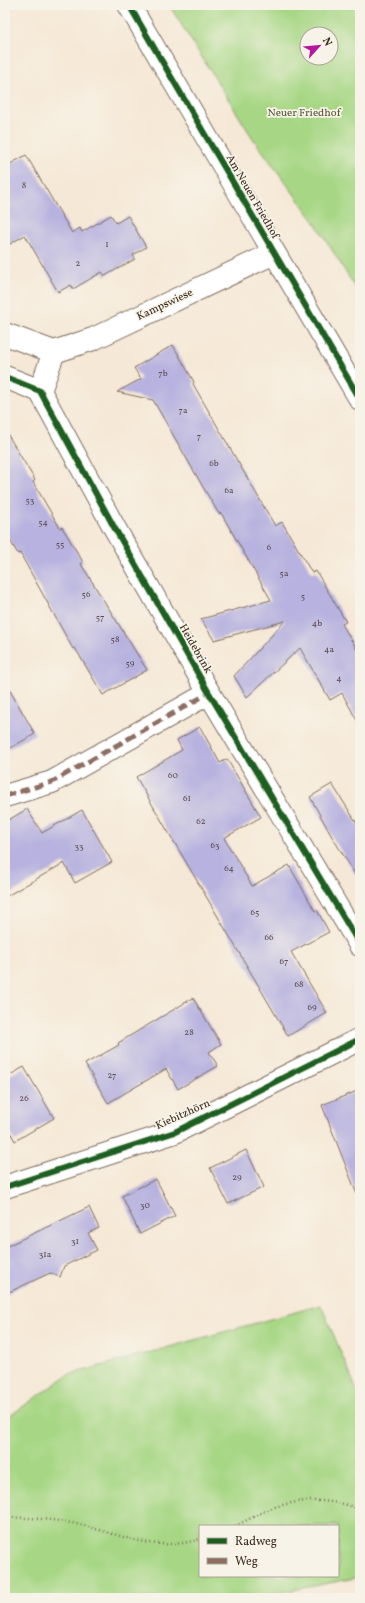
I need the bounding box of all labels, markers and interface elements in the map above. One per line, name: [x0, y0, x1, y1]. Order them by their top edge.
north arrow: [299, 26, 339, 66]
text: N: [318, 35, 335, 49]
park label: Neuer Friedhof: [268, 106, 342, 121]
street label: Am Neuen Friedhof: [222, 152, 283, 243]
house number: 8: [22, 179, 27, 192]
house number: 1: [105, 238, 109, 251]
house number: 2: [76, 257, 81, 270]
street label: Kampswiese: [134, 285, 196, 325]
house number: 7b: [158, 367, 168, 380]
house number: 7a: [179, 404, 188, 417]
house number: 7: [197, 430, 201, 443]
house number: 6b: [209, 457, 219, 470]
house number: 6a: [224, 484, 234, 497]
house number: 53: [26, 494, 35, 507]
house number: 54: [38, 516, 48, 529]
house number: 55: [56, 538, 64, 551]
house number: 6: [267, 541, 272, 554]
house number: 5a: [280, 567, 289, 580]
house number: 56: [82, 588, 91, 601]
house number: 5: [301, 590, 305, 603]
house number: 57: [96, 611, 104, 624]
house number: 4b: [312, 617, 322, 630]
street label: Heidebrink: [175, 622, 215, 676]
house number: 58: [111, 633, 120, 646]
house number: 4a: [324, 643, 334, 656]
house number: 59: [126, 657, 135, 670]
house number: 4: [336, 672, 342, 685]
house number: 60: [168, 769, 179, 782]
house number: 61: [183, 792, 191, 805]
house number: 62: [196, 815, 206, 828]
house number: 63: [210, 839, 220, 852]
house number: 33: [74, 840, 84, 853]
house number: 64: [224, 862, 234, 875]
house number: 65: [251, 906, 259, 919]
house number: 66: [264, 931, 274, 944]
house number: 67: [280, 955, 288, 968]
house number: 68: [294, 978, 304, 991]
house number: 69: [307, 1001, 317, 1014]
house number: 28: [184, 1026, 194, 1039]
house number: 27: [108, 1069, 116, 1082]
house number: 26: [19, 1092, 29, 1105]
street label: Kiebitzhörn: [153, 1096, 213, 1134]
house number: 29: [232, 1171, 242, 1184]
house number: 30: [140, 1199, 151, 1212]
house number: 31: [71, 1235, 79, 1248]
house number: 31a: [39, 1248, 52, 1261]
legend: [199, 1525, 339, 1577]
text: Radweg: [235, 1534, 277, 1550]
text: Weg: [235, 1554, 258, 1570]

